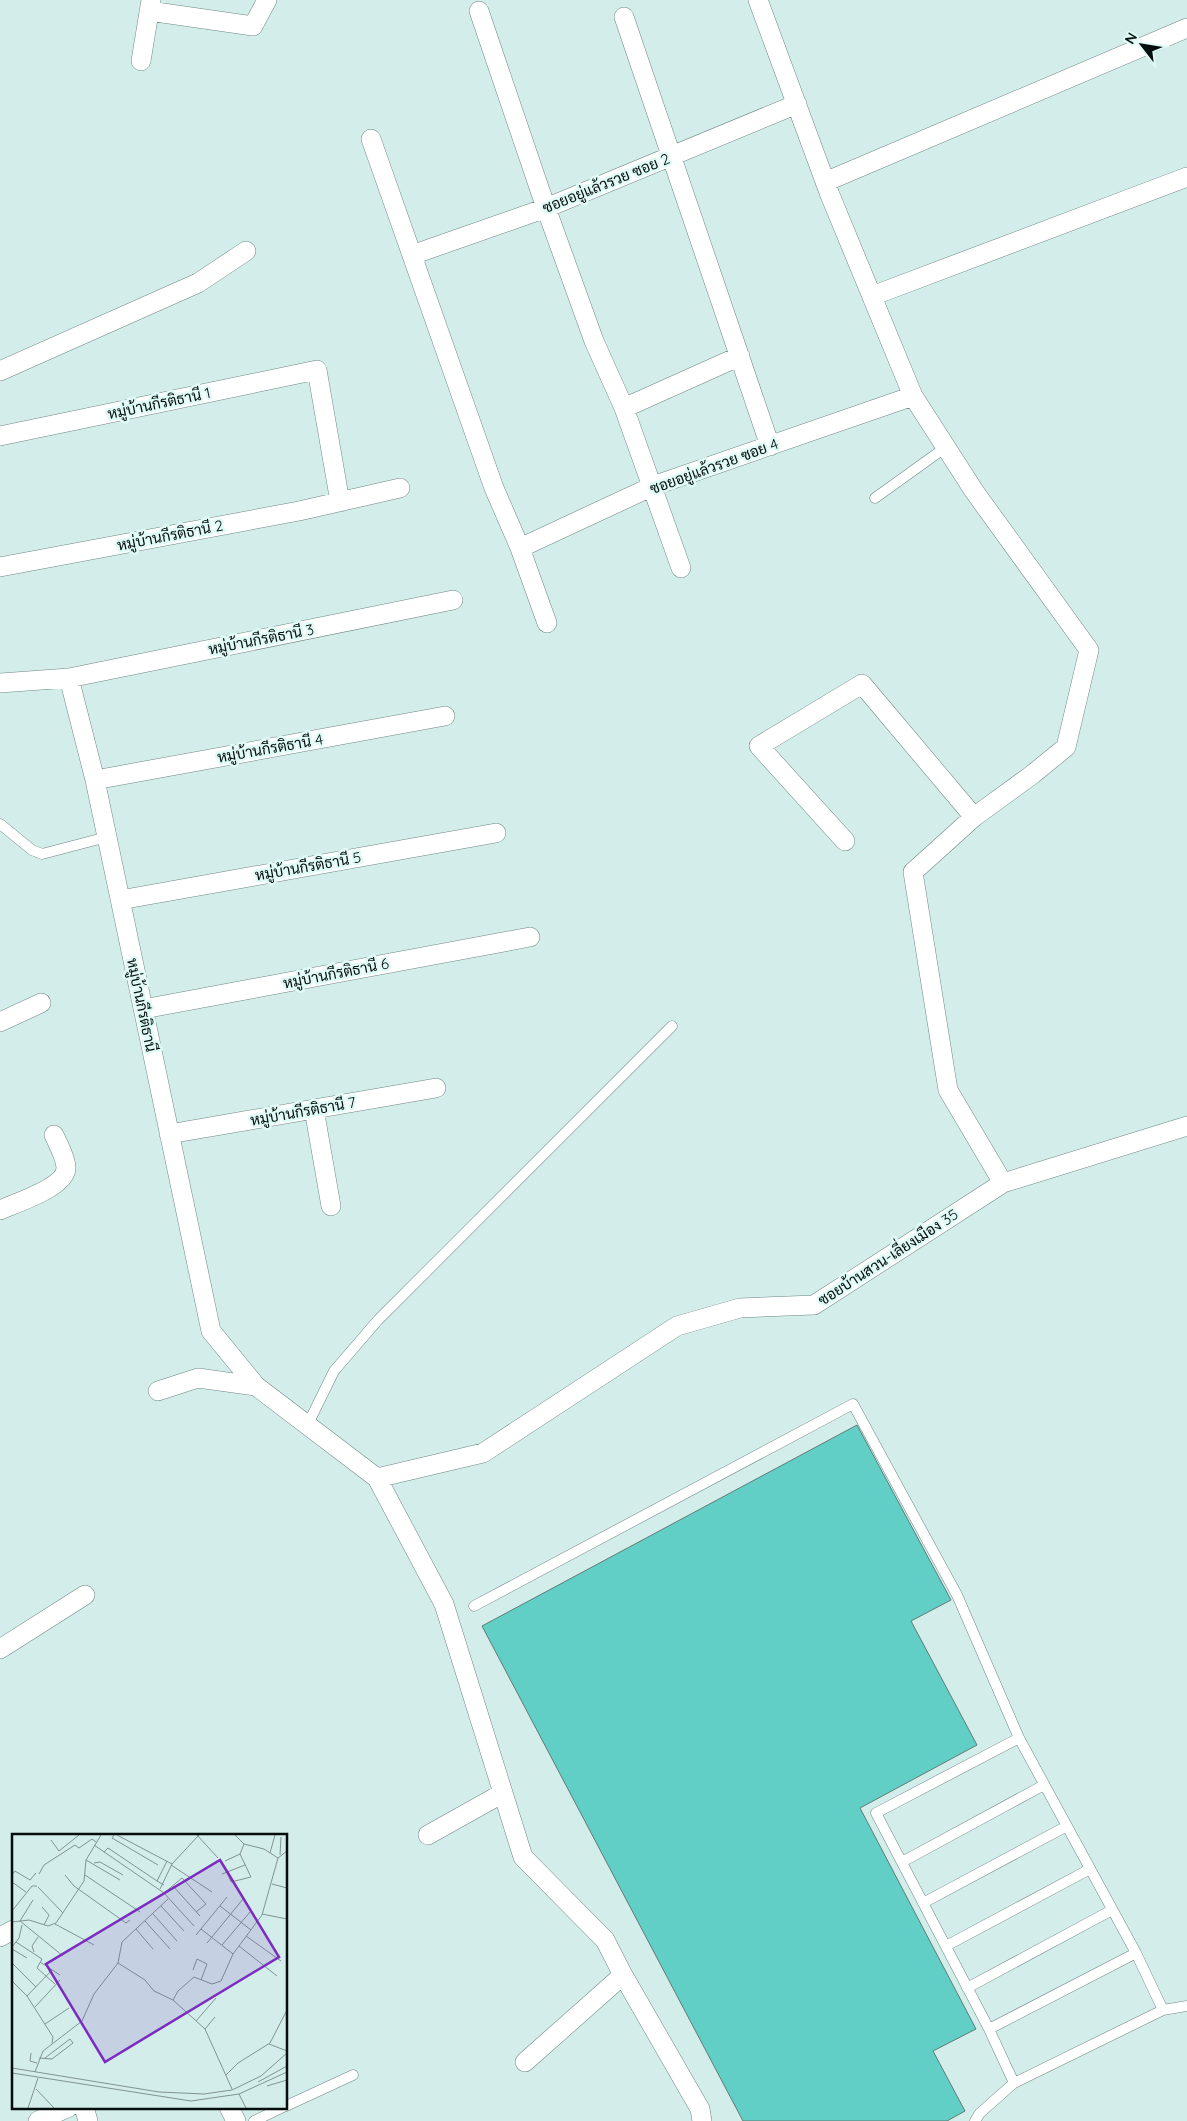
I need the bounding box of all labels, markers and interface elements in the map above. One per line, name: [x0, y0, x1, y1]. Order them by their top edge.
north arrow: [1117, 20, 1167, 70]
text: N: [1120, 29, 1141, 47]
street label: ซอยอยู่แล้วรวย ซอย 2: [540, 149, 673, 218]
street label: หมู่บ้านกีรติธานี 1: [106, 383, 212, 424]
street label: ซอยอยู่แล้วรวย ซอย 4: [647, 434, 781, 499]
street label: หมู่บ้านกีรติธานี 2: [115, 515, 225, 556]
street label: หมู่บ้านกีรติธานี 3: [207, 619, 316, 660]
street label: หมู่บ้านกีรติธานี 4: [216, 729, 325, 768]
street label: หมู่บ้านกีรติธานี 5: [253, 847, 363, 886]
street label: หมู่บ้านกีรติธานี 6: [281, 953, 391, 994]
street label: หมู่บ้านกีรติธานี: [122, 956, 161, 1054]
street label: หมู่บ้านกีรติธานี 7: [249, 1092, 358, 1131]
street label: ซอยบ้านสวน-เลี่ยงเมือง 35: [812, 1200, 962, 1309]
inset map: [12, 1834, 288, 2108]

